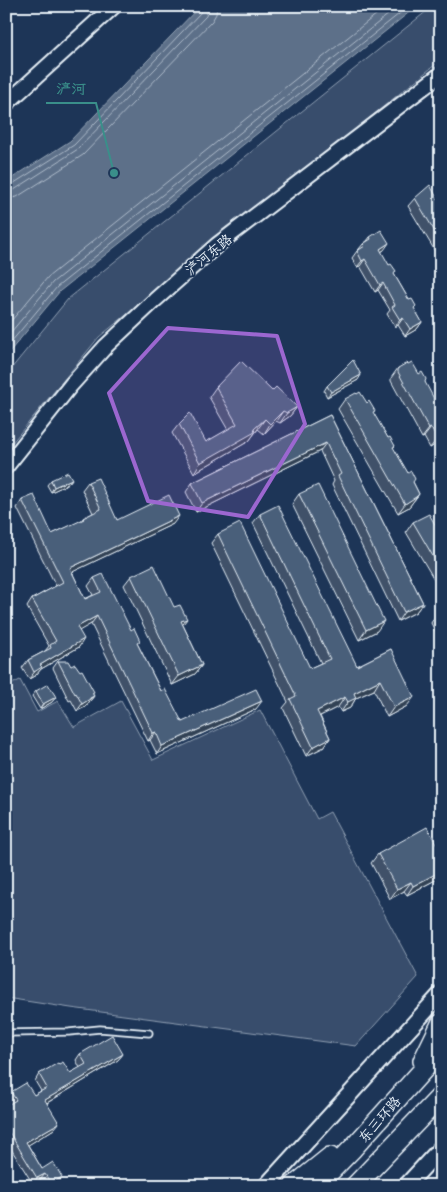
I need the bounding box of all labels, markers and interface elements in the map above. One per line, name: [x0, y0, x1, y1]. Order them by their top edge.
callout: 浐河: [46, 73, 96, 103]
text: 浐河: [56, 76, 86, 99]
street label: 浐河东路: [180, 228, 236, 280]
street label: 东三环路: [353, 1091, 405, 1147]

